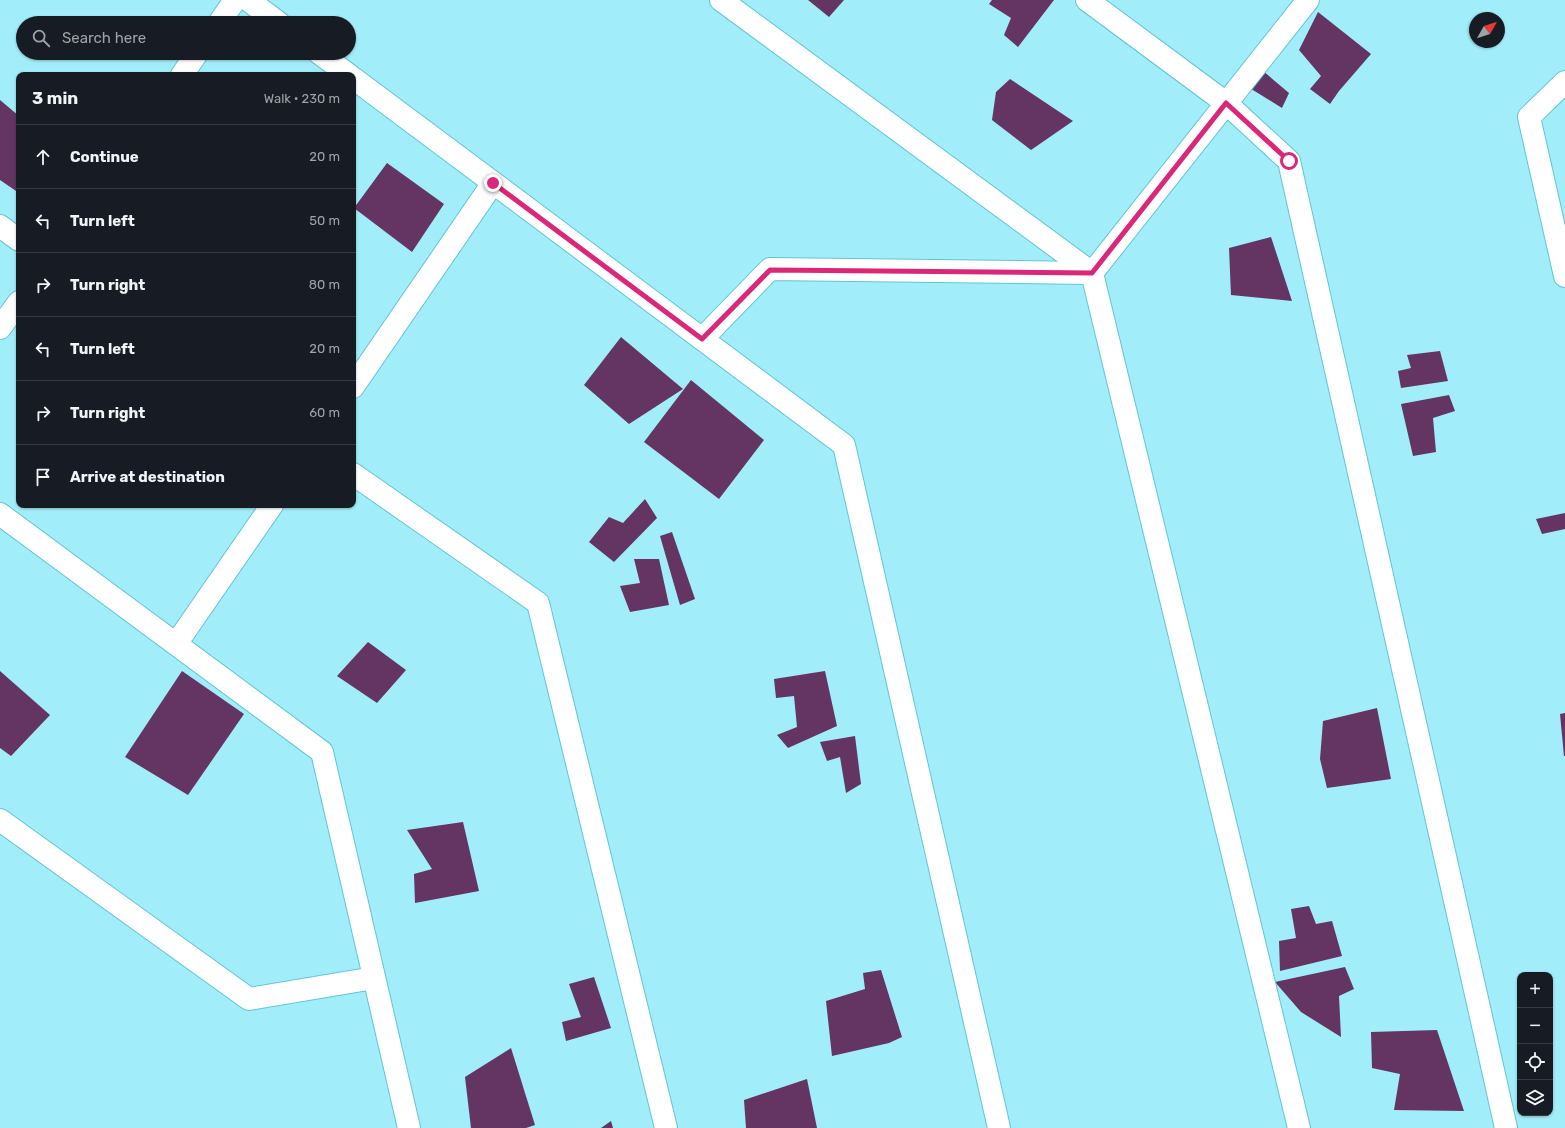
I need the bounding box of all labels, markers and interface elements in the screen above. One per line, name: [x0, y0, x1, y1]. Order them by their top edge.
north arrow: [1469, 12, 1505, 48]
search box: [16, 16, 356, 60]
icon: search: [30, 27, 52, 49]
text: Search here: [62, 29, 146, 47]
text: 3 min: [32, 88, 78, 108]
text: Walk · 230 m: [264, 91, 340, 106]
icon: ahead: [32, 146, 54, 168]
text: Continue: [70, 148, 139, 166]
text: 20 m: [309, 149, 340, 164]
route start: [1280, 152, 1298, 170]
route end: [484, 174, 502, 192]
icon: left: [32, 210, 54, 232]
text: Turn left: [70, 212, 135, 230]
text: 50 m: [309, 213, 340, 228]
icon: right: [32, 274, 54, 296]
text: Turn right: [70, 276, 145, 294]
text: 80 m: [309, 277, 340, 292]
icon: left: [32, 338, 54, 360]
text: Turn left: [70, 340, 135, 358]
text: 20 m: [309, 341, 340, 356]
icon: right: [32, 402, 54, 424]
text: Turn right: [70, 404, 145, 422]
text: 60 m: [309, 405, 340, 420]
icon: arrive: [32, 466, 54, 488]
text: Arrive at destination: [70, 468, 225, 486]
map controls: [1517, 972, 1553, 1116]
button: +: [1517, 972, 1553, 1008]
button: −: [1517, 1008, 1553, 1044]
button: locate: [1517, 1044, 1553, 1080]
button: layers: [1517, 1080, 1553, 1116]

